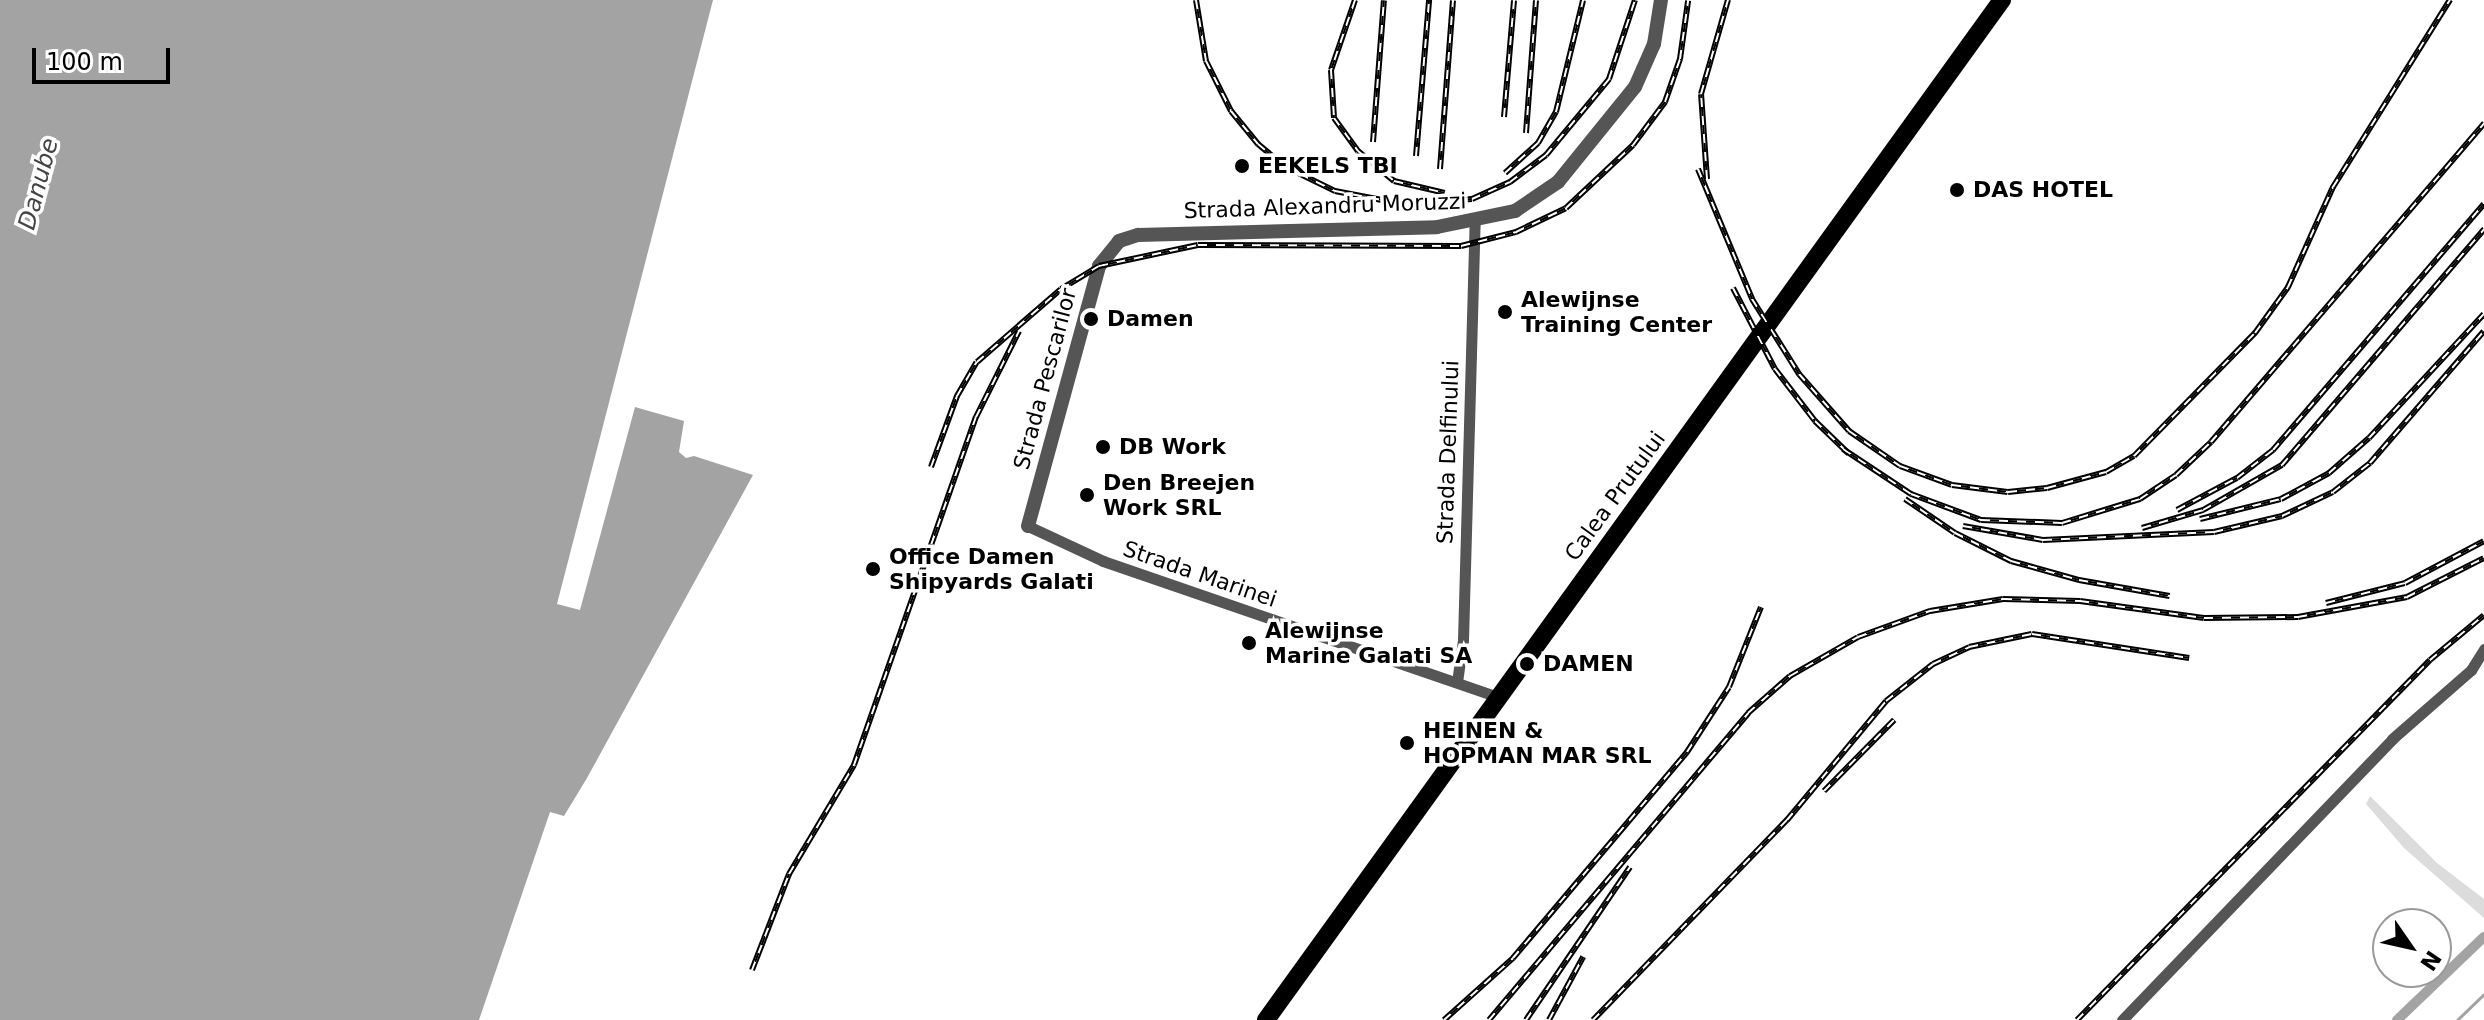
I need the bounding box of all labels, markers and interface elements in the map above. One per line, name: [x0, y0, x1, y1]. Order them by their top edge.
scale bar: [36, 32, 174, 82]
text: 100 m: [46, 48, 123, 76]
water label: Danube: [13, 135, 65, 233]
place label: EEKELS TBI: [1258, 153, 1398, 179]
marker: EEKELS TBI: [1233, 157, 1251, 175]
place label: DAS HOTEL: [1973, 177, 2113, 203]
marker: DAS HOTEL: [1948, 181, 1966, 199]
street label: Strada Alexandru Moruzzi: [1183, 188, 1467, 224]
street label: Strada Pescarilor: [1008, 286, 1082, 472]
place label: Alewijnse Training Center: [1521, 286, 1712, 338]
marker: Alewijnse Training Center: [1496, 303, 1514, 321]
place label: Damen: [1107, 306, 1194, 332]
marker: Damen: [1082, 310, 1100, 328]
street label: Strada Delfinului: [1432, 360, 1464, 544]
street label: Calea Prutului: [1559, 426, 1671, 566]
place label: DB Work: [1119, 434, 1226, 460]
marker: DB Work: [1094, 438, 1112, 456]
place label: Den Breejen Work SRL: [1103, 469, 1255, 520]
marker: Den Breejen Work SRL: [1078, 486, 1096, 504]
street label: Strada Marinei: [1120, 535, 1280, 613]
place label: Office Damen Shipyards Galati: [889, 543, 1094, 594]
marker: Office Damen Shipyards Galati: [864, 560, 882, 578]
place label: Alewijnse Marine Galati SA: [1265, 617, 1472, 668]
marker: Alewijnse Marine Galati SA: [1240, 634, 1258, 652]
place label: DAMEN: [1543, 651, 1634, 677]
marker: DAMEN: [1518, 655, 1536, 673]
place label: HEINEN & HOPMAN MAR SRL: [1423, 717, 1652, 768]
marker: HEINEN & HOPMAN MAR SRL: [1398, 734, 1416, 752]
north arrow: [2372, 908, 2452, 988]
text: N: [2415, 946, 2446, 975]

